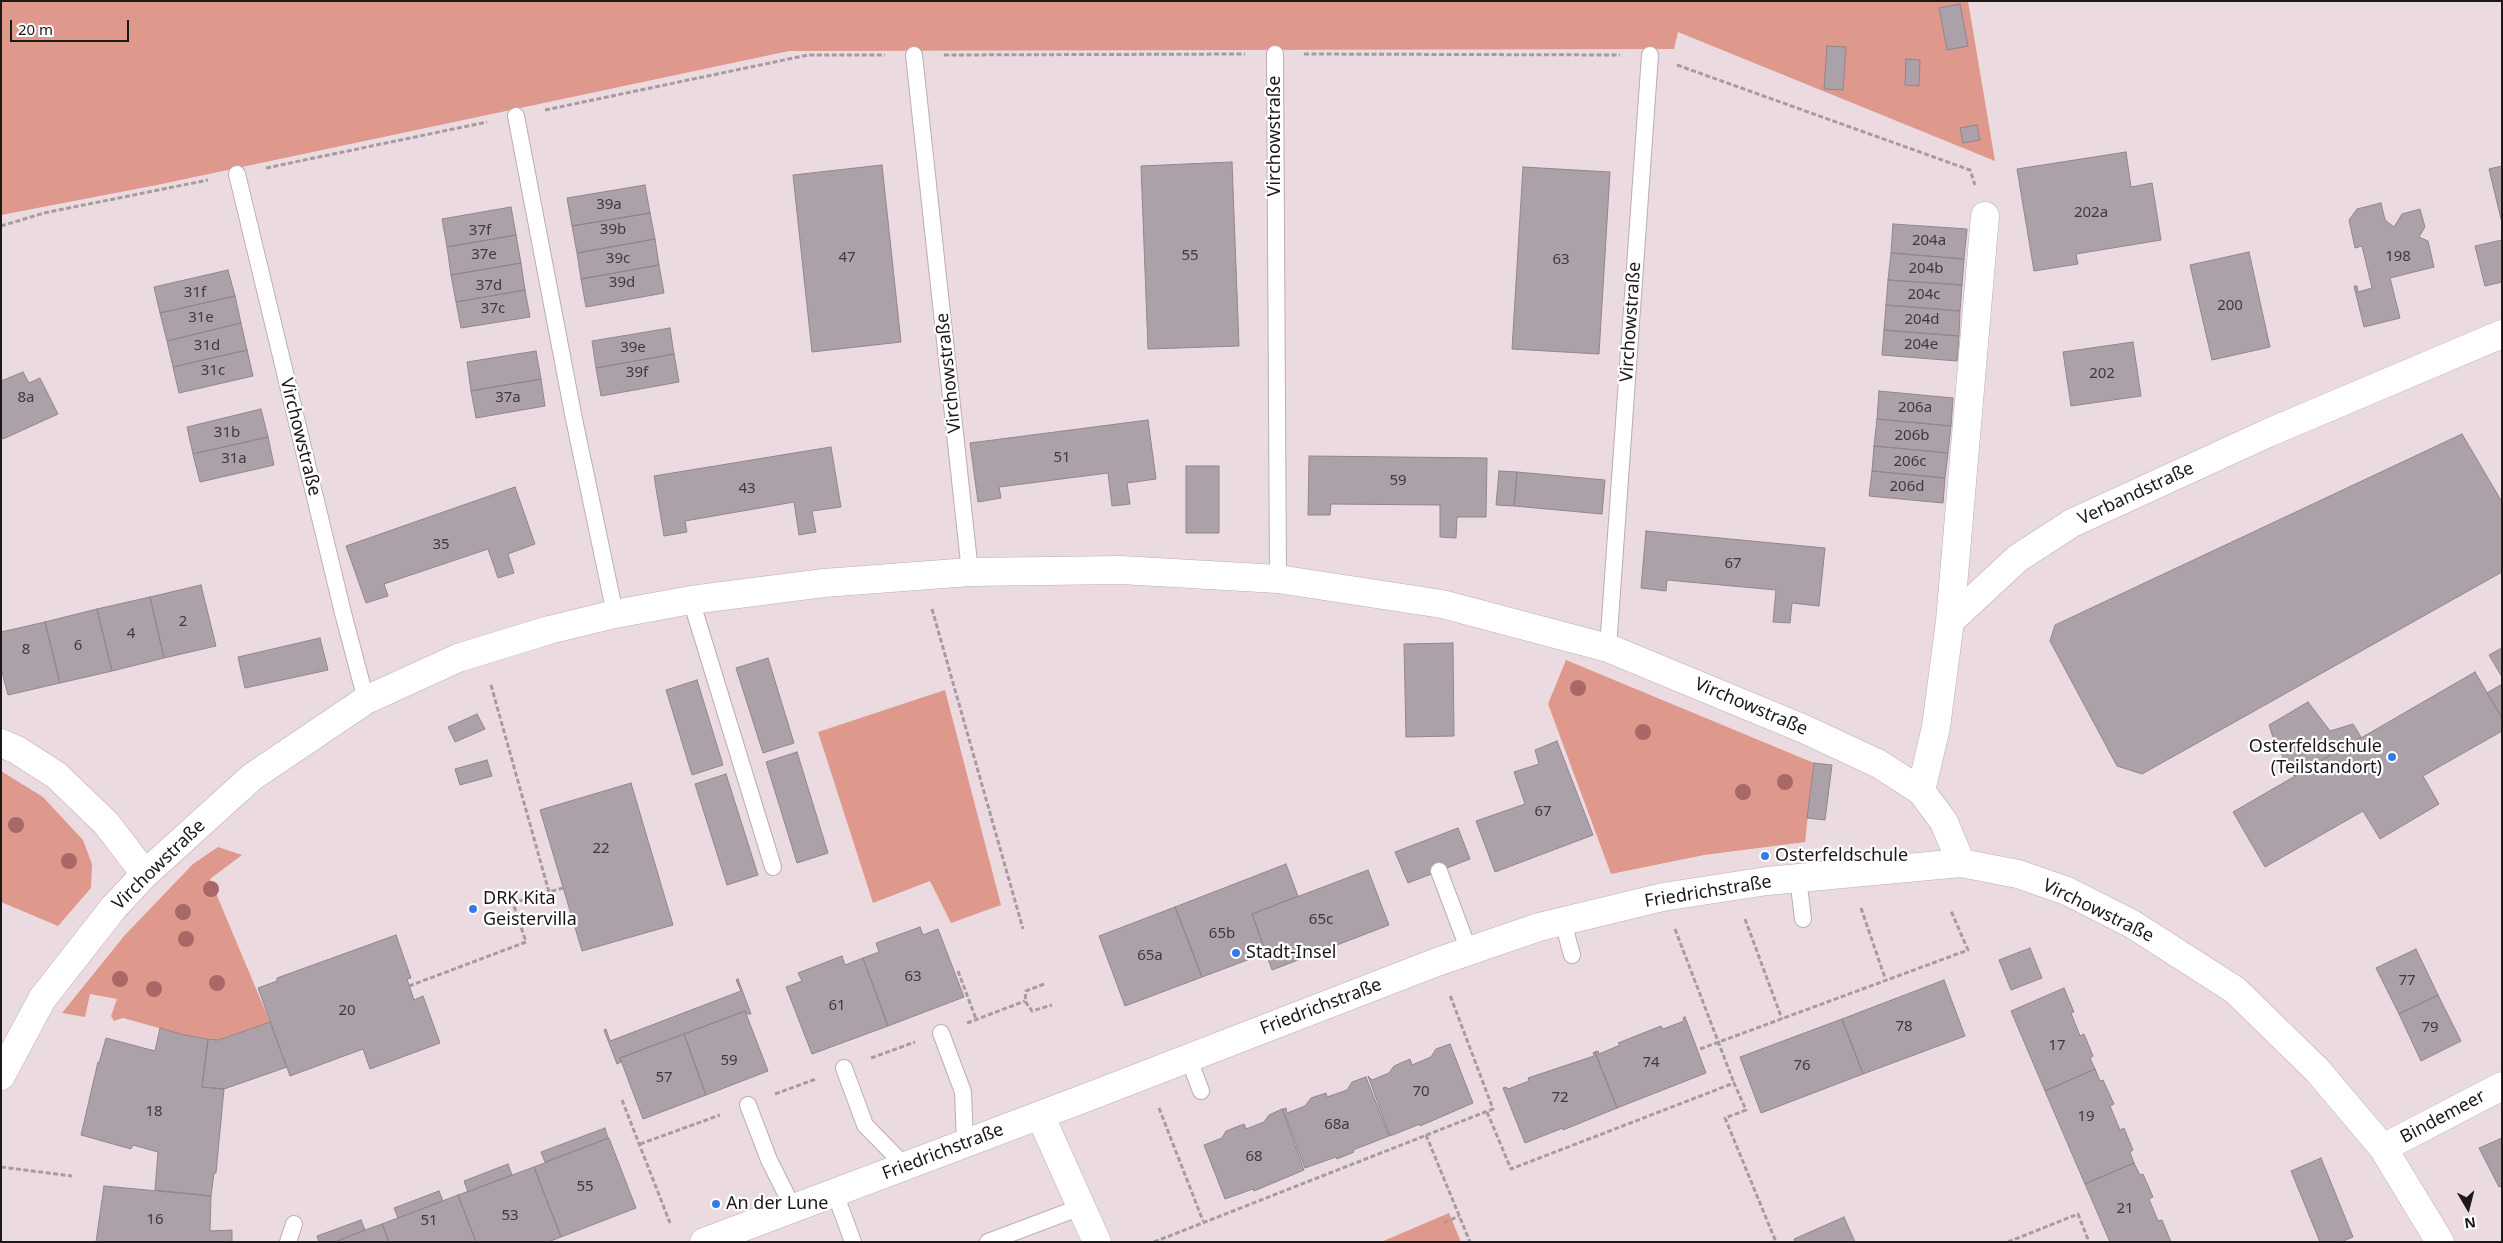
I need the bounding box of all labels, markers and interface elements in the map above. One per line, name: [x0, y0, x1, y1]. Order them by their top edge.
scale bar: [12, 10, 131, 42]
text: 20 m: [18, 19, 53, 39]
street label: Virchowstraße: [1264, 76, 1286, 196]
house number: 39a: [596, 196, 622, 214]
house number: 202a: [2074, 204, 2108, 222]
house number: 39b: [600, 221, 626, 239]
house number: 37f: [469, 222, 491, 240]
house number: 204a: [1912, 232, 1946, 250]
house number: 37e: [471, 246, 497, 264]
house number: 55: [1181, 247, 1199, 265]
house number: 198: [2385, 248, 2411, 266]
house number: 47: [838, 249, 856, 267]
house number: 39c: [606, 250, 630, 268]
house number: 63: [1552, 251, 1570, 269]
house number: 204b: [1909, 260, 1943, 278]
street label: Virchowstraße: [1616, 261, 1646, 383]
house number: 39d: [609, 274, 635, 292]
house number: 37d: [476, 277, 502, 295]
house number: 31f: [184, 284, 206, 302]
house number: 204c: [1908, 286, 1940, 304]
house number: 200: [2217, 297, 2243, 315]
house number: 37c: [481, 300, 505, 318]
house number: 31e: [188, 309, 214, 327]
house number: 204d: [1905, 311, 1939, 329]
street label: Virchowstraße: [932, 312, 966, 434]
house number: 204e: [1904, 336, 1938, 354]
house number: 31d: [194, 337, 220, 355]
house number: 39e: [620, 339, 646, 357]
house number: 31c: [201, 362, 225, 380]
house number: 39f: [626, 364, 648, 382]
house number: 202: [2089, 365, 2115, 383]
street label: Virchowstraße: [275, 376, 325, 498]
house number: 8a: [18, 389, 34, 407]
house number: 37a: [495, 389, 521, 407]
house number: 206a: [1898, 399, 1932, 417]
house number: 31b: [214, 424, 240, 442]
house number: 206b: [1895, 427, 1929, 445]
house number: 51: [1053, 449, 1071, 467]
house number: 31a: [221, 450, 247, 468]
house number: 206c: [1894, 453, 1926, 471]
street label: Verbandstraße: [2075, 458, 2197, 530]
house number: 59: [1389, 472, 1407, 490]
house number: 206d: [1890, 478, 1924, 496]
house number: 43: [738, 480, 756, 498]
house number: 35: [432, 536, 450, 554]
house number: 67: [1724, 555, 1742, 573]
house number: 2: [179, 613, 187, 631]
house number: 4: [127, 625, 135, 643]
house number: 6: [74, 637, 82, 655]
house number: 8: [22, 641, 30, 659]
street label: Virchowstraße: [1691, 673, 1811, 741]
place label: Osterfeldschule (Teilstandort): [2249, 736, 2382, 779]
marker: Osterfeldschule (Teilstandort): [2386, 751, 2398, 763]
house number: 67: [1534, 803, 1552, 821]
street label: Virchowstraße: [108, 815, 210, 915]
house number: 22: [592, 840, 610, 858]
place label: Osterfeldschule: [1775, 845, 1908, 867]
marker: Osterfeldschule: [1759, 850, 1771, 862]
street label: Friedrichstraße: [1643, 871, 1773, 913]
street label: Virchowstraße: [2039, 875, 2157, 947]
place label: DRK Kita Geistervilla: [483, 888, 577, 931]
marker: DRK Kita Geistervilla: [467, 903, 479, 915]
house number: 65c: [1309, 911, 1333, 929]
house number: 65b: [1209, 925, 1235, 943]
place label: Stadt-Insel: [1246, 942, 1336, 964]
house number: 65a: [1137, 947, 1163, 965]
marker: Stadt-Insel: [1230, 947, 1242, 959]
house number: 63: [904, 968, 922, 986]
house number: 77: [2398, 972, 2416, 990]
street label: Friedrichstraße: [1257, 974, 1385, 1040]
house number: 61: [828, 997, 846, 1015]
house number: 20: [338, 1002, 356, 1020]
house number: 78: [1895, 1018, 1913, 1036]
house number: 79: [2421, 1019, 2439, 1037]
house number: 17: [2048, 1037, 2066, 1055]
house number: 59: [720, 1052, 738, 1070]
house number: 74: [1642, 1054, 1660, 1072]
house number: 76: [1793, 1057, 1811, 1075]
house number: 57: [655, 1069, 673, 1087]
house number: 70: [1412, 1083, 1430, 1101]
street label: Bindemeer: [2397, 1086, 2489, 1148]
house number: 72: [1551, 1089, 1569, 1107]
house number: 18: [145, 1103, 163, 1121]
house number: 19: [2077, 1108, 2095, 1126]
house number: 68a: [1324, 1116, 1350, 1134]
street label: Friedrichstraße: [879, 1119, 1007, 1185]
house number: 68: [1245, 1148, 1263, 1166]
house number: 55: [576, 1178, 594, 1196]
north arrow: [2443, 1183, 2493, 1233]
place label: An der Lune: [726, 1193, 828, 1215]
marker: An der Lune: [710, 1198, 722, 1210]
house number: 21: [2116, 1200, 2134, 1218]
house number: 53: [501, 1207, 519, 1225]
house number: 16: [146, 1211, 164, 1229]
house number: 51: [420, 1212, 438, 1230]
text: N: [2463, 1213, 2477, 1234]

